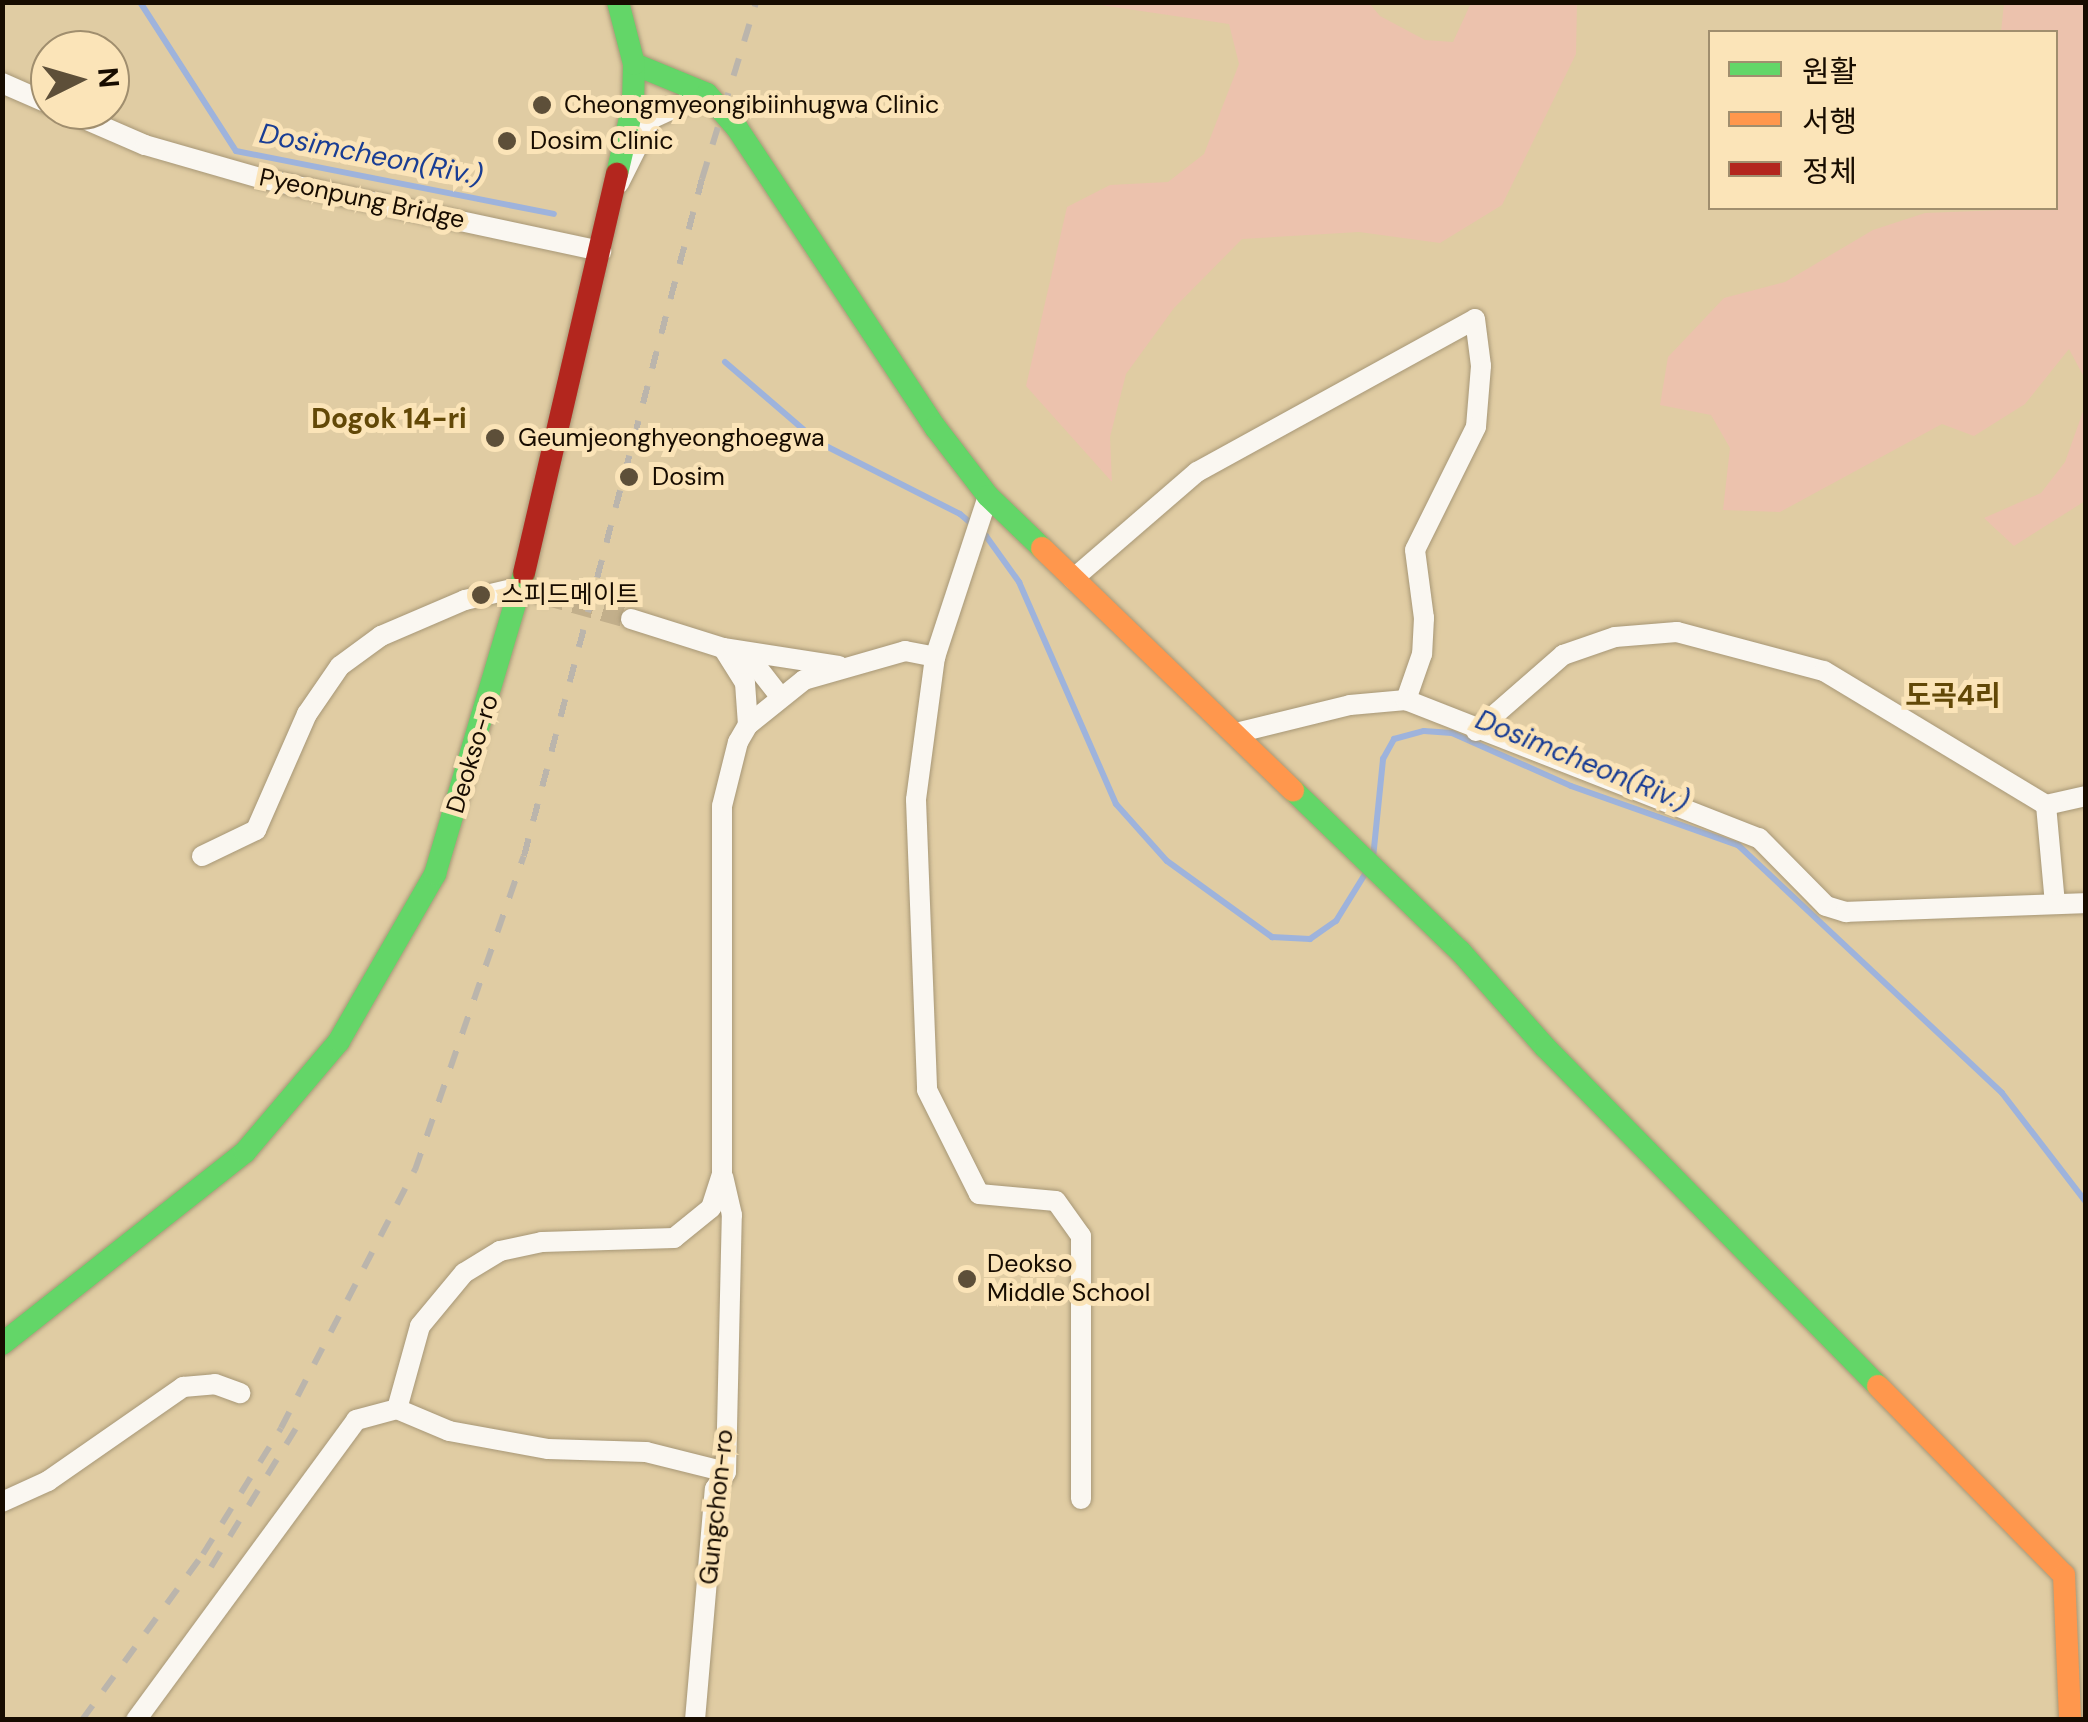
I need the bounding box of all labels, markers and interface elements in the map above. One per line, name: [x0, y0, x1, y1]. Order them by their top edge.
north arrow: [30, 30, 130, 130]
legend: [1708, 30, 2058, 210]
text: 원활: [1802, 52, 1857, 91]
text: N: [89, 66, 128, 89]
place label: Cheongmyeongibiinhugwa Clinic: [564, 90, 939, 120]
marker: Cheongmyeongibiinhugwa Clinic: [529, 92, 555, 118]
text: 서행: [1802, 102, 1857, 141]
water label: Dosimcheon(Riv.): [257, 117, 485, 193]
place label: Dosim Clinic: [530, 126, 674, 156]
marker: Dosim Clinic: [494, 128, 520, 154]
text: 정체: [1802, 152, 1857, 191]
street label: Pyeonpung Bridge: [257, 163, 467, 235]
district label: Dogok 14-ri: [311, 402, 467, 436]
place label: Geumjeonghyeonghoegwa: [518, 423, 825, 453]
marker: Geumjeonghyeonghoegwa: [482, 425, 508, 451]
place label: Dosim: [652, 462, 725, 492]
marker: Dosim: [616, 464, 642, 490]
place label: 스피드메이트: [501, 580, 639, 610]
marker: 스피드메이트: [470, 584, 492, 606]
district label: 도곡4리: [1905, 679, 2001, 713]
street label: Deokso-ro: [441, 691, 505, 817]
water label: Dosimcheon(Riv.): [1471, 703, 1693, 819]
place label: Deokso Middle School: [987, 1250, 1150, 1309]
marker: Deokso Middle School: [956, 1268, 978, 1290]
street label: Gungchon-ro: [694, 1428, 740, 1586]

